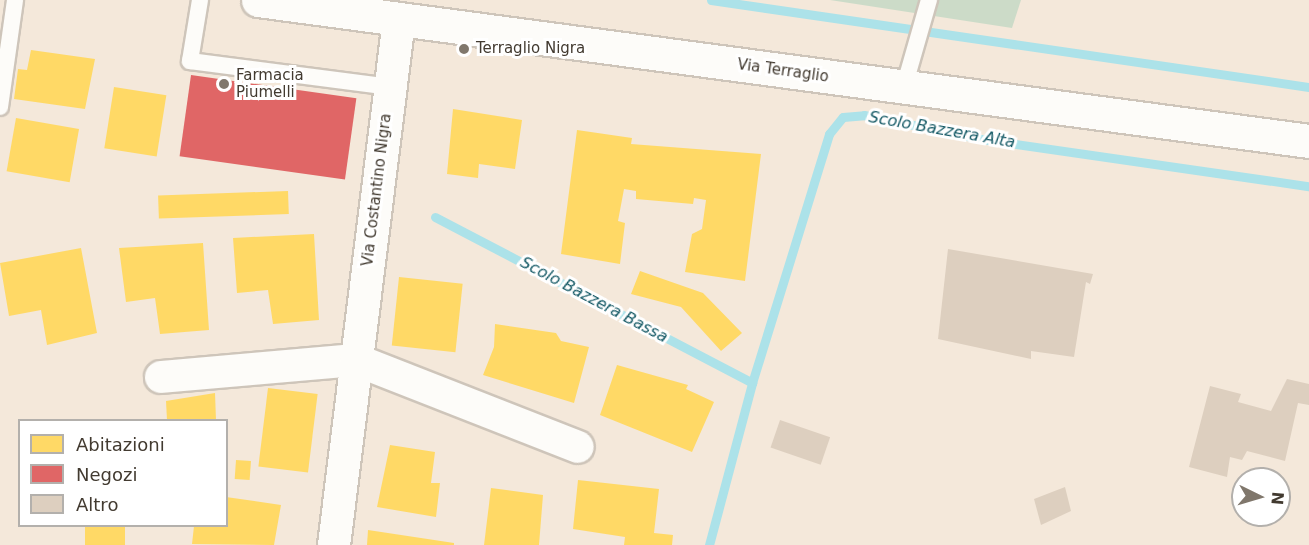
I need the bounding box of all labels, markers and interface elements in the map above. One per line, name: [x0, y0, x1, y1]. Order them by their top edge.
place label: Terraglio Nigra: [476, 40, 585, 58]
marker: Terraglio Nigra: [457, 42, 471, 56]
street label: Via Terraglio: [736, 56, 830, 86]
place label: Farmacia Piumelli: [236, 66, 304, 101]
marker: Farmacia Piumelli: [217, 77, 231, 91]
water label: Scolo Bazzera Alta: [867, 108, 1017, 152]
street label: Via Costantino Nigra: [359, 113, 395, 267]
water label: Scolo Bazzera Bassa: [517, 253, 671, 347]
legend: [18, 419, 228, 527]
text: Abitazioni: [76, 434, 165, 455]
text: Negozi: [76, 464, 137, 485]
north arrow: [1231, 467, 1291, 527]
text: N: [1267, 491, 1287, 506]
text: Altro: [76, 494, 118, 515]

